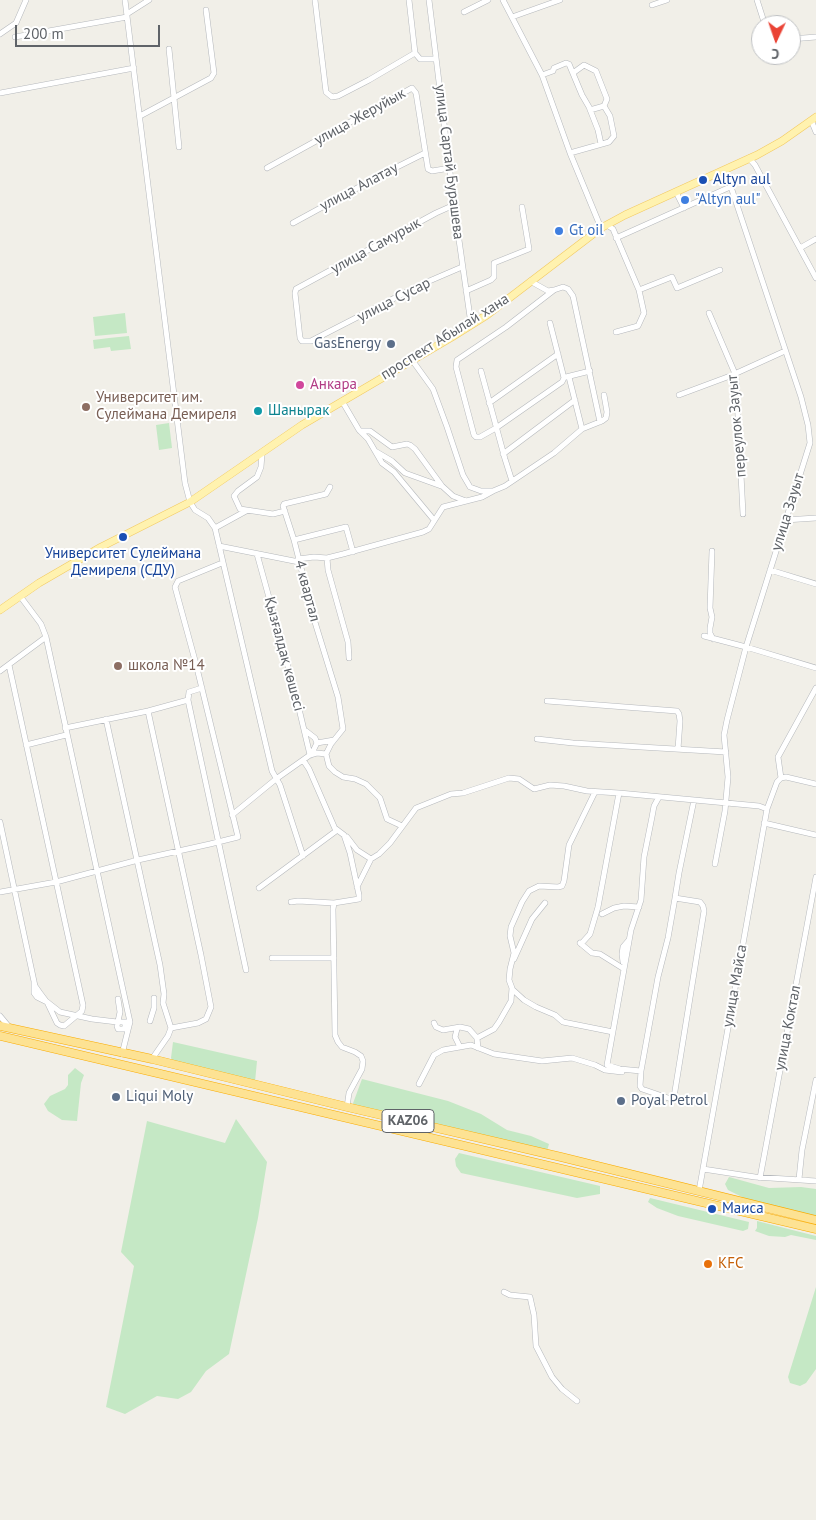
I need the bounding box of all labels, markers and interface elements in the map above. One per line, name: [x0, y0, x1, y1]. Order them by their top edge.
scale bar: [18, 15, 162, 47]
north arrow: [751, 15, 801, 65]
text: 200 m: [23, 24, 64, 43]
text: С: [771, 45, 780, 63]
street label: улица Сартай Бурашева: [431, 83, 467, 241]
street label: улица Жеруйык: [311, 85, 409, 149]
street label: улица Алатау: [317, 159, 401, 215]
place label: Altyn aul: [713, 171, 770, 189]
marker: Altyn aul: [697, 174, 709, 186]
place label: "Altyn aul": [695, 191, 761, 209]
marker: "Altyn aul": [679, 194, 691, 206]
street label: улица Самурык: [328, 214, 424, 278]
place label: Gt oil: [569, 222, 604, 240]
marker: Gt oil: [553, 225, 565, 237]
street label: улица Сусар: [354, 274, 434, 326]
street label: проспект Абылай хана: [377, 290, 513, 384]
place label: GasEnergy: [314, 335, 381, 353]
marker: GasEnergy: [385, 338, 397, 350]
street label: переулок Зауыт: [724, 374, 750, 478]
place label: Анкара: [310, 376, 357, 394]
marker: Анкара: [294, 379, 306, 391]
place label: Университет им. Сулеймана Демиреля: [96, 389, 237, 424]
marker: Университет им. Сулеймана Демиреля: [80, 401, 92, 413]
place label: Шанырак: [268, 402, 329, 420]
marker: Шанырак: [252, 405, 264, 417]
street label: улица Зауыт: [768, 471, 808, 553]
marker: Университет Сулеймана Демиреля (СДУ): [117, 531, 129, 543]
place label: Университет Сулеймана Демиреля (СДУ): [45, 545, 201, 580]
street label: 4 квартал: [290, 558, 324, 624]
street label: Қызғалдақ көшесі: [260, 595, 308, 713]
place label: школа №14: [128, 657, 205, 675]
marker: школа №14: [112, 660, 124, 672]
street label: улица Майса: [719, 943, 751, 1029]
street label: улица Коктал: [771, 984, 805, 1072]
place label: Liqui Moly: [126, 1088, 193, 1106]
marker: Liqui Moly: [110, 1091, 122, 1103]
place label: Poyal Petrol: [631, 1092, 708, 1110]
marker: Poyal Petrol: [615, 1095, 627, 1107]
road number: KАZ06: [382, 1110, 434, 1132]
place label: Маиса: [722, 1200, 764, 1218]
marker: Маиса: [706, 1203, 718, 1215]
place label: KFC: [718, 1255, 743, 1273]
marker: KFC: [702, 1258, 714, 1270]

